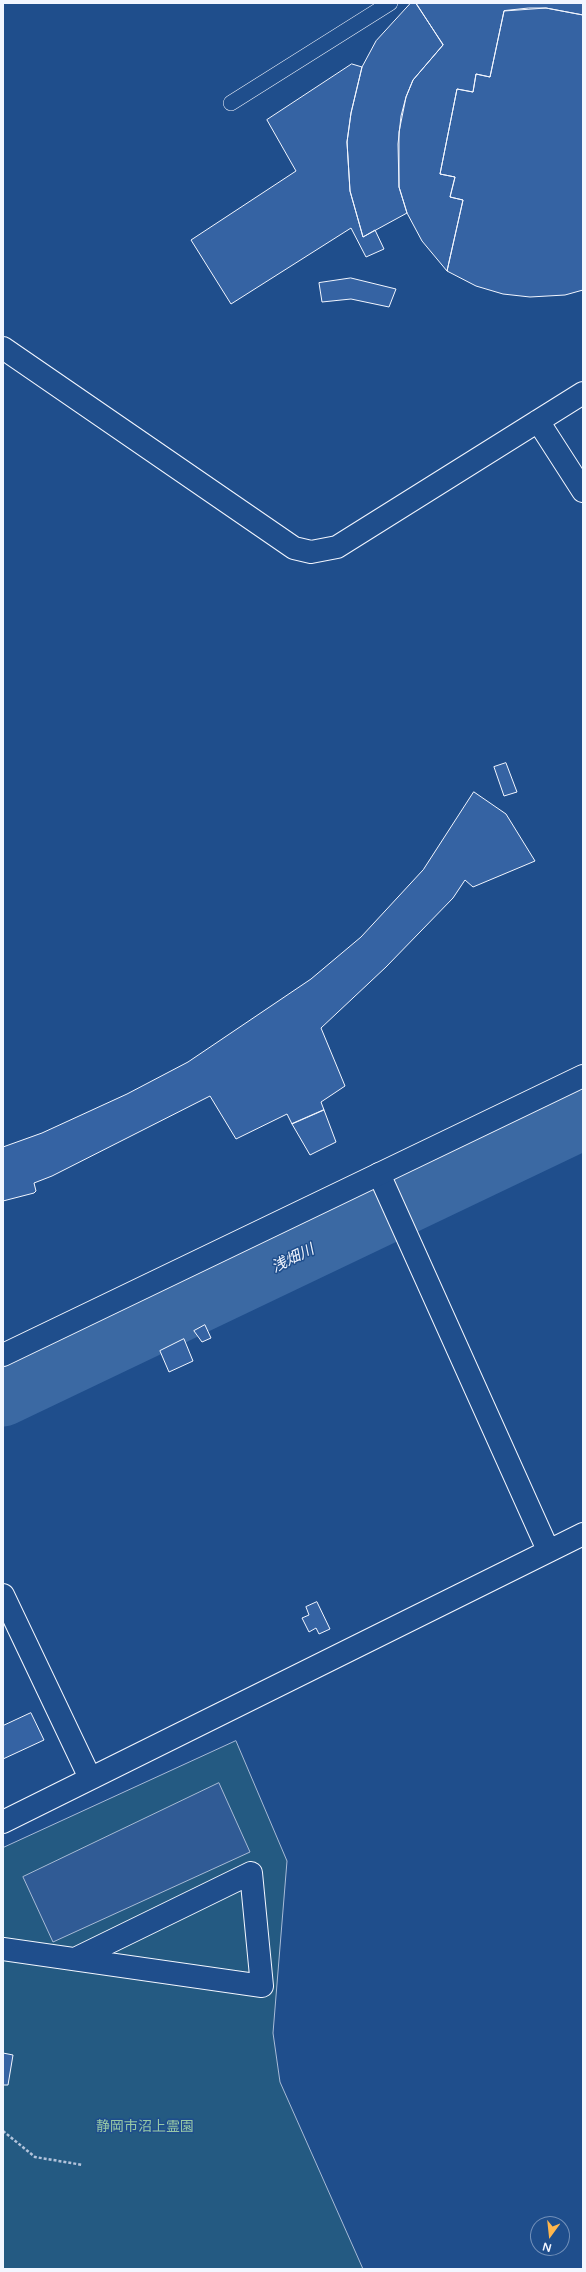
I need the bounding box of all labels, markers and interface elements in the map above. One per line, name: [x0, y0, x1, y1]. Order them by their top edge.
water label: 浅畑川: [269, 1241, 317, 1277]
park label: 静岡市沼上霊園: [96, 2119, 194, 2135]
north arrow: [530, 2216, 570, 2256]
text: N: [541, 2240, 553, 2255]

